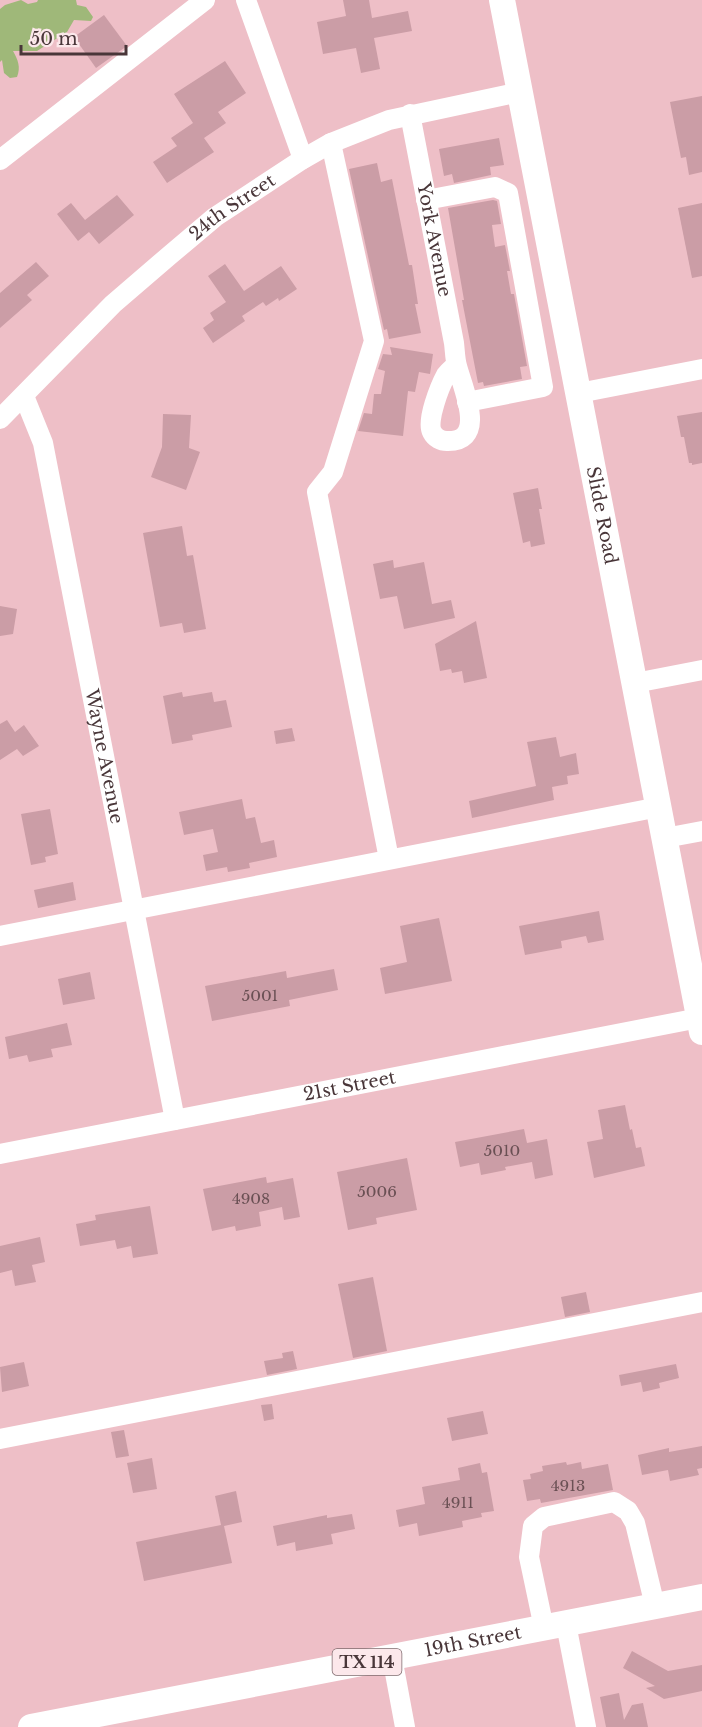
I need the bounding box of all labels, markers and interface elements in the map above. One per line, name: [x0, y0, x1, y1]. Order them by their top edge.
scale bar: [21, 18, 126, 56]
text: 50 m: [30, 28, 78, 50]
street label: 24th Street: [185, 169, 279, 245]
street label: York Avenue: [412, 180, 456, 299]
street label: Slide Road: [582, 465, 622, 566]
street label: Wayne Avenue: [80, 686, 128, 825]
house number: 5001: [242, 986, 278, 1005]
street label: 21st Street: [301, 1066, 398, 1106]
house number: 5010: [484, 1141, 520, 1160]
house number: 5006: [357, 1182, 397, 1201]
house number: 4908: [232, 1189, 270, 1208]
house number: 4913: [551, 1476, 585, 1495]
house number: 4911: [442, 1493, 474, 1512]
street label: 19th Street: [422, 1621, 523, 1662]
road number: TX 114: [332, 1649, 401, 1675]

